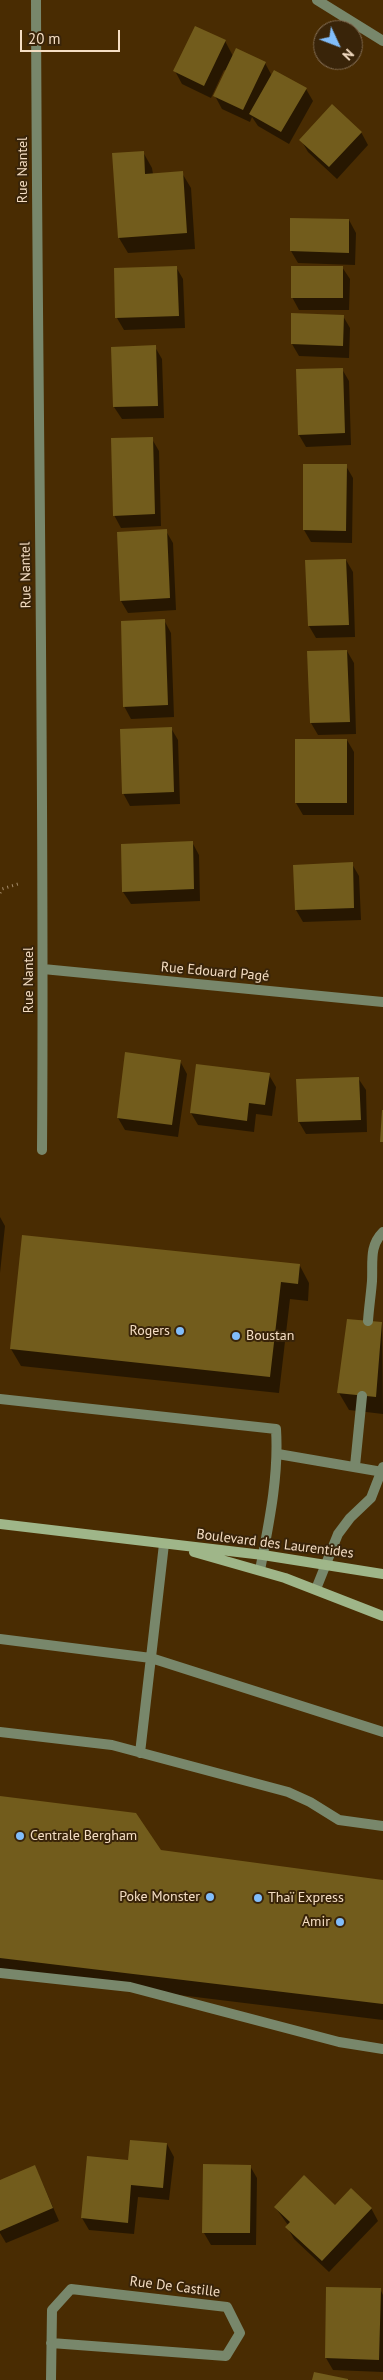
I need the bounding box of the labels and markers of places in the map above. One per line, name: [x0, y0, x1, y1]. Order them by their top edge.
place label: Rogers: [130, 1323, 170, 1339]
marker: Rogers: [174, 1325, 186, 1337]
place label: Boustan: [246, 1328, 294, 1344]
marker: Boustan: [230, 1330, 242, 1342]
place label: Centrale Bergham: [30, 1828, 137, 1844]
marker: Centrale Bergham: [14, 1830, 26, 1842]
place label: Poke Monster: [119, 1889, 200, 1905]
place label: Thaï Express: [268, 1890, 344, 1906]
marker: Poke Monster: [204, 1891, 216, 1903]
marker: Thaï Express: [252, 1892, 264, 1904]
place label: Amir: [302, 1914, 330, 1930]
marker: Amir: [334, 1916, 346, 1928]

